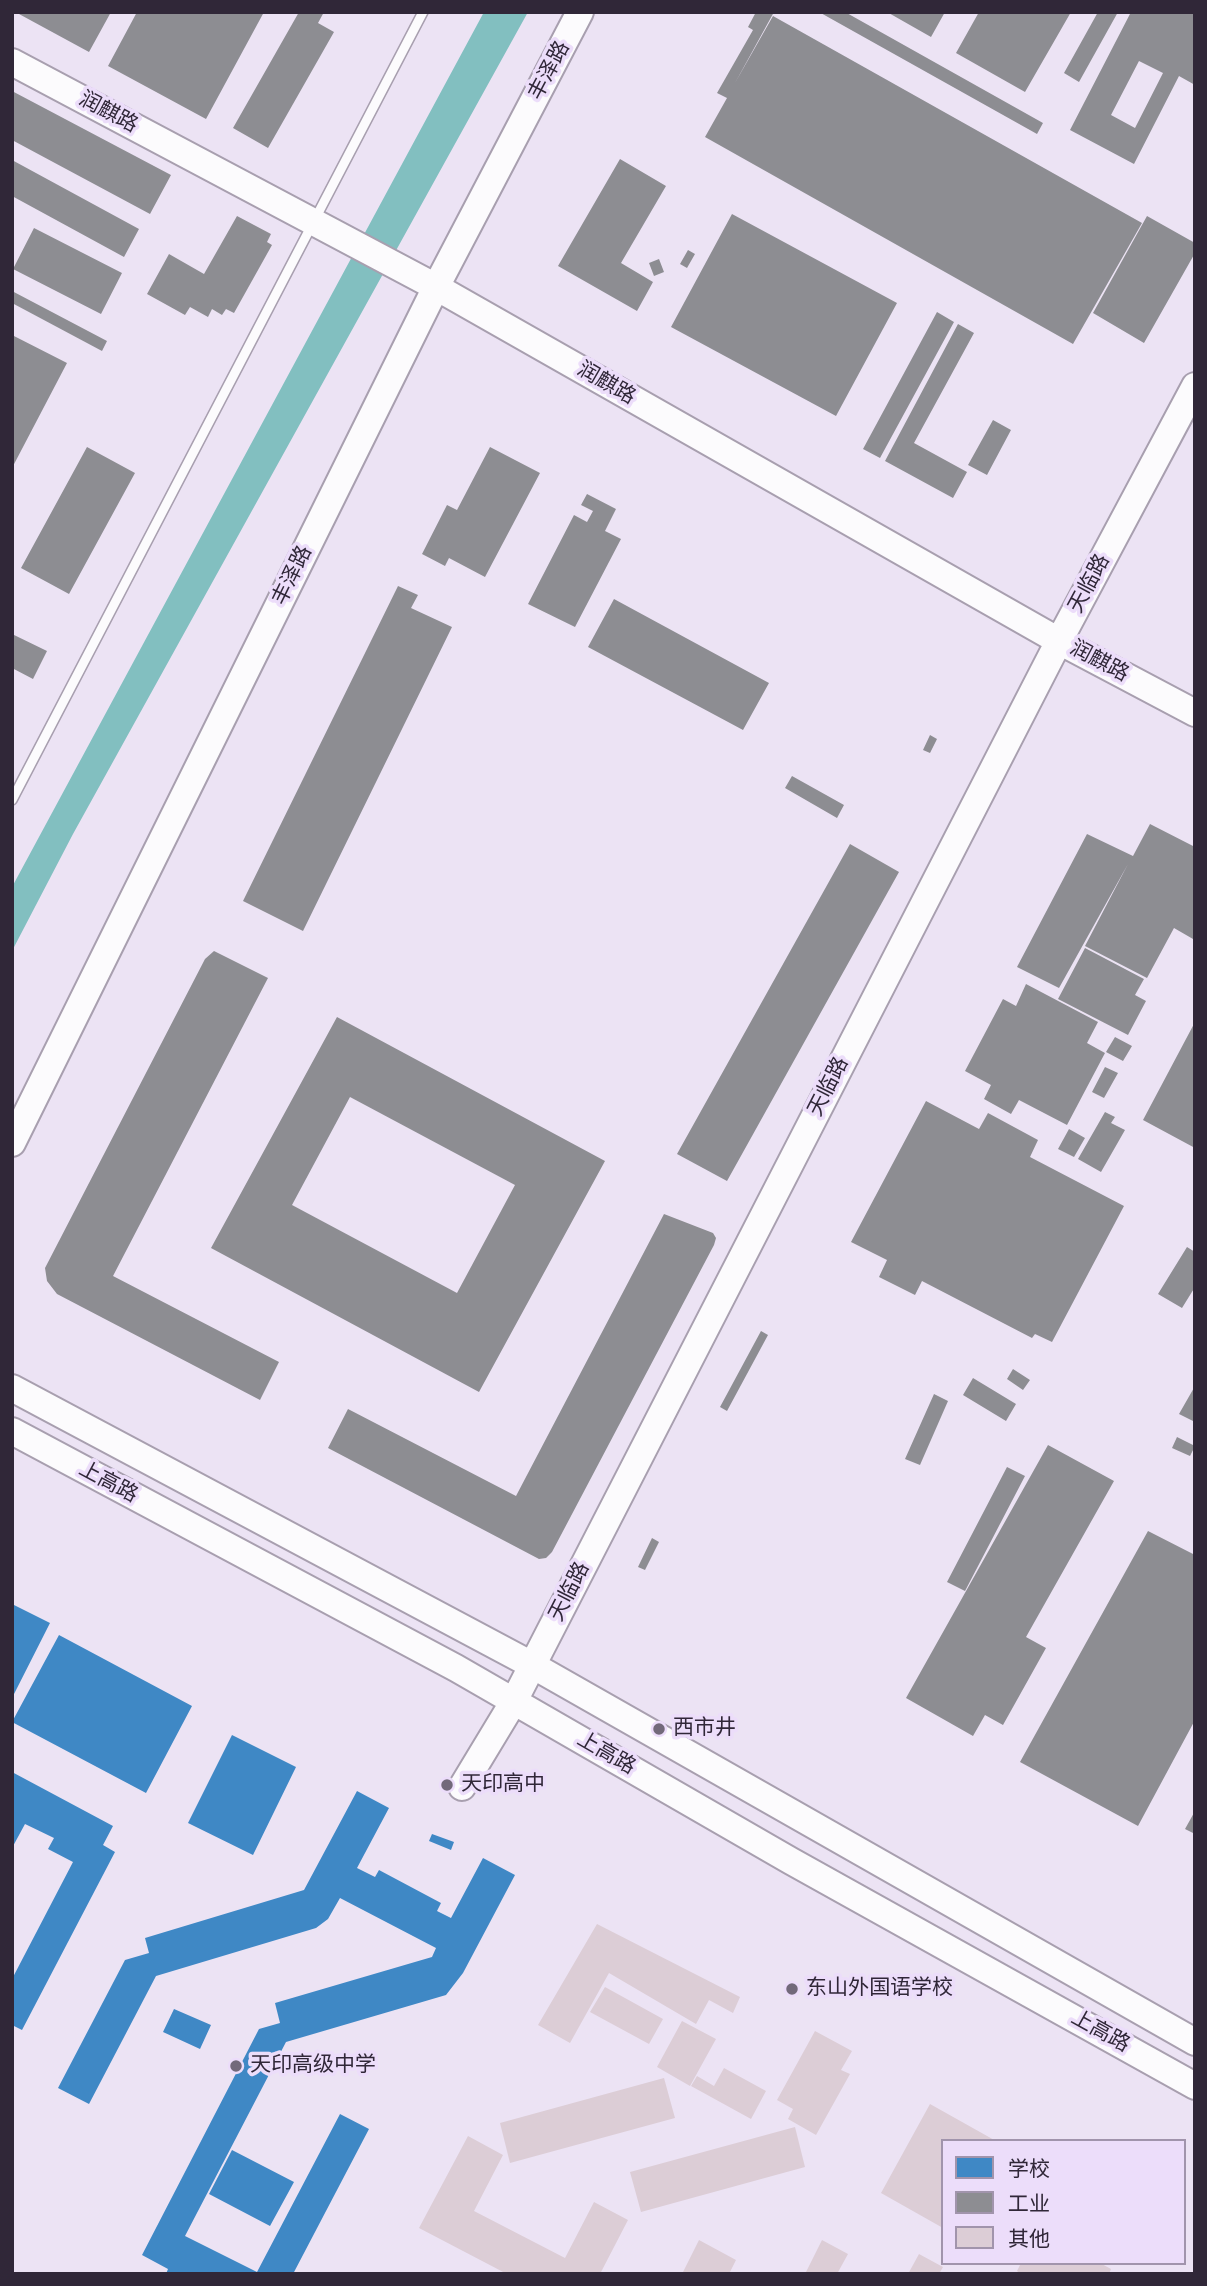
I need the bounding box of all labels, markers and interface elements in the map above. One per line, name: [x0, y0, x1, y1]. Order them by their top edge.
street label: 丰泽路: [524, 37, 576, 105]
street label: 润麒路: [74, 87, 142, 139]
street label: 润麒路: [572, 357, 640, 411]
street label: 丰泽路: [268, 542, 318, 610]
street label: 天临路: [1064, 550, 1116, 618]
street label: 润麒路: [1065, 636, 1133, 688]
street label: 天临路: [803, 1053, 855, 1121]
street label: 上高路: [74, 1457, 142, 1509]
street label: 天临路: [544, 1558, 596, 1626]
place label: 西市井: [673, 1716, 736, 1742]
marker: 西市井: [651, 1721, 667, 1737]
street label: 上高路: [572, 1727, 640, 1781]
place label: 天印高中: [461, 1772, 545, 1798]
marker: 天印高中: [439, 1777, 455, 1793]
place label: 东山外国语学校: [806, 1976, 953, 2002]
marker: 东山外国语学校: [784, 1981, 800, 1997]
street label: 上高路: [1066, 2006, 1134, 2058]
place label: 天印高级中学: [250, 2053, 376, 2079]
marker: 天印高级中学: [228, 2058, 244, 2074]
legend: [941, 2139, 1186, 2265]
text: 学校: [1008, 2154, 1050, 2183]
text: 工业: [1008, 2189, 1050, 2218]
text: 其他: [1008, 2224, 1050, 2253]

